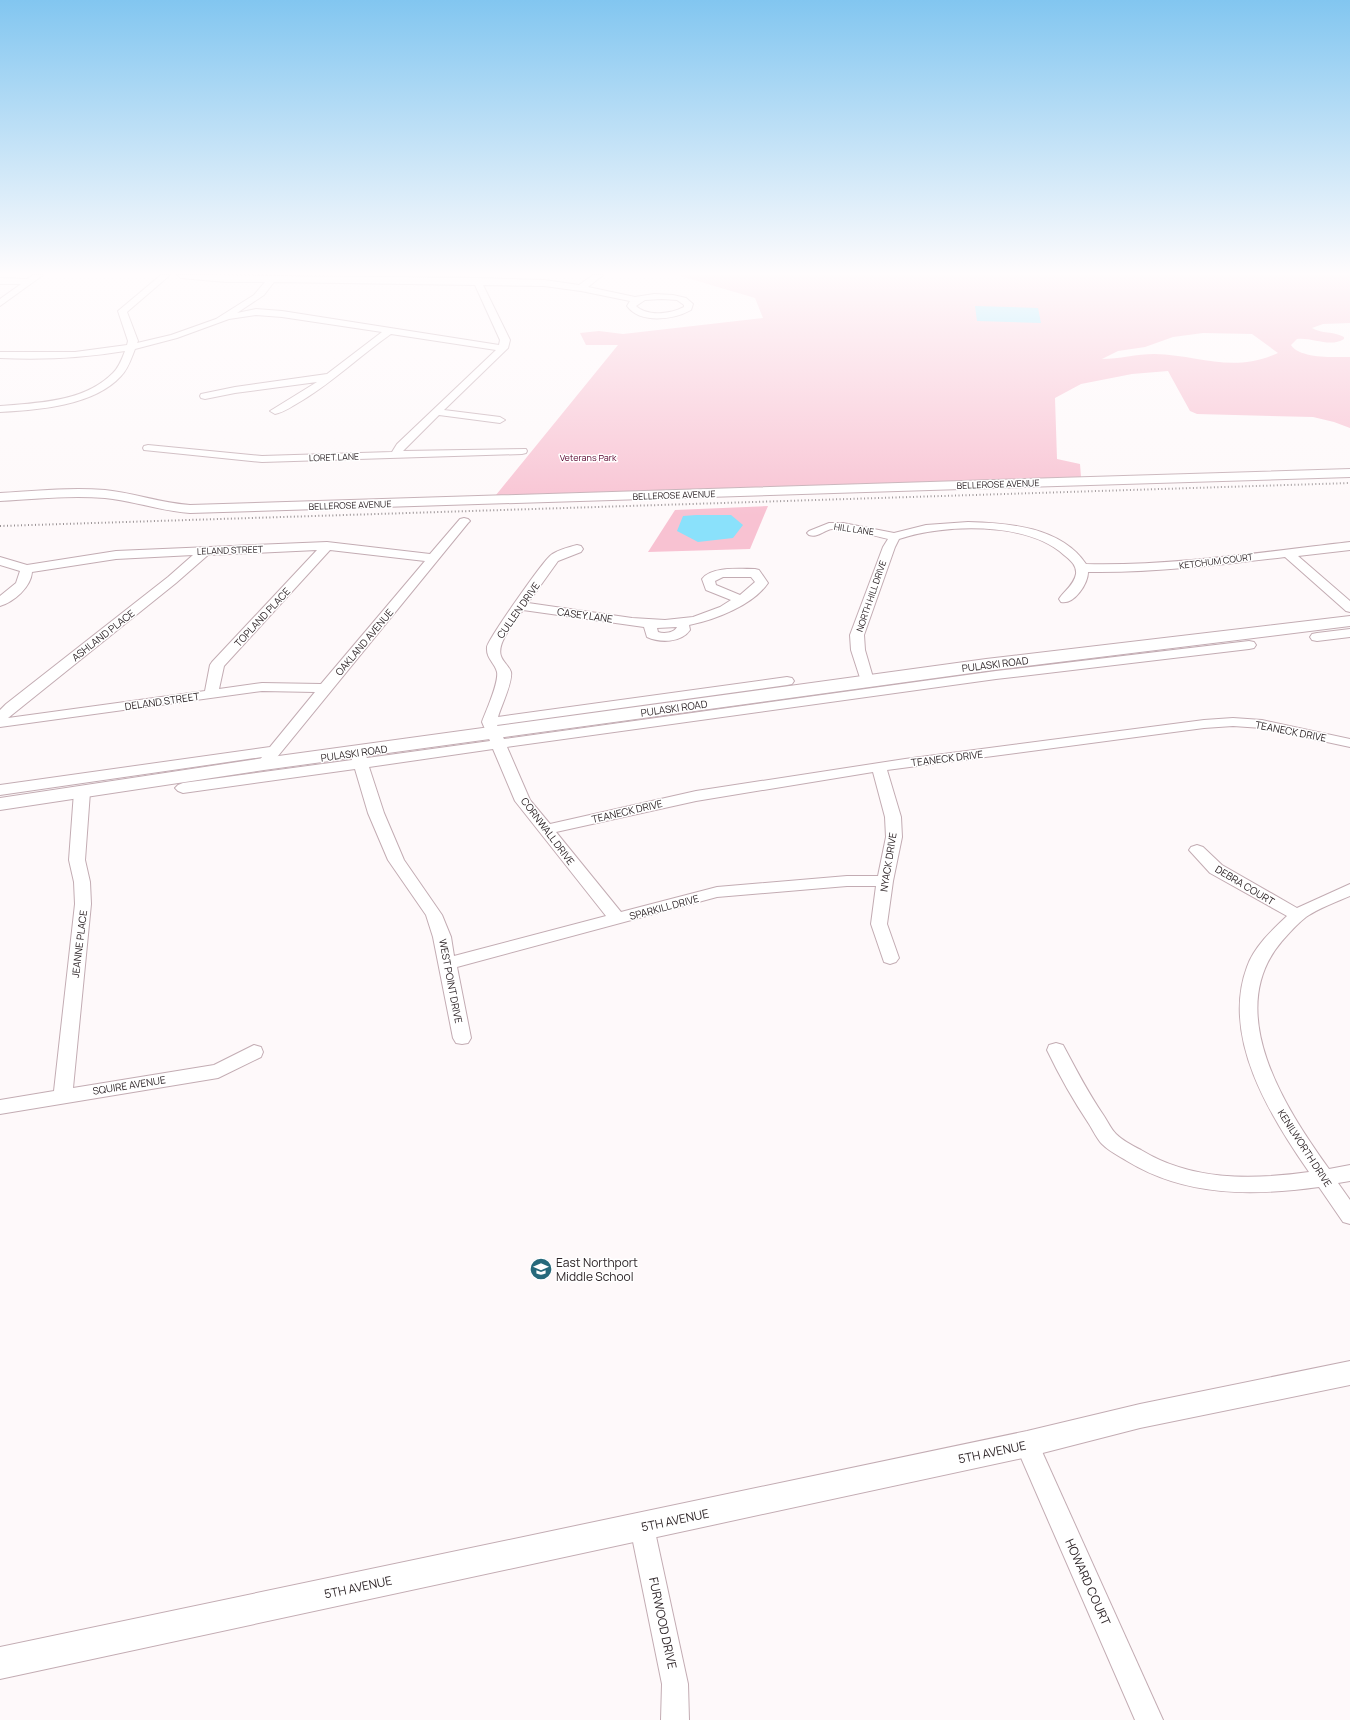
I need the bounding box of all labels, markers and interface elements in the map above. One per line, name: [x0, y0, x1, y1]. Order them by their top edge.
street label: LORET LANE: [309, 450, 359, 464]
park label: Veterans Park: [560, 451, 617, 464]
street label: BELLEROSE AVENUE: [956, 476, 1040, 492]
street label: BELLEROSE AVENUE: [632, 487, 716, 503]
street label: BELLEROSE AVENUE: [308, 497, 392, 513]
street label: HILL LANE: [833, 520, 875, 538]
street label: LELAND STREET: [197, 542, 264, 558]
street label: KETCHUM COURT: [1178, 550, 1254, 572]
street label: NORTH HILL DRIVE: [853, 558, 889, 634]
street label: CULLEN DRIVE: [493, 579, 543, 641]
street label: TOPLAND PLACE: [231, 584, 293, 650]
street label: CASEY LANE: [556, 604, 614, 626]
street label: OAKLAND AVENUE: [332, 605, 396, 678]
street label: ASHLAND PLACE: [69, 606, 138, 664]
street label: PULASKI ROAD: [961, 653, 1029, 675]
street label: DELAND STREET: [124, 689, 200, 713]
street label: PULASKI ROAD: [640, 696, 708, 720]
street label: TEANECK DRIVE: [1254, 717, 1328, 745]
street label: PULASKI ROAD: [320, 741, 388, 765]
street label: TEANECK DRIVE: [910, 747, 984, 769]
street label: CORNWALL DRIVE: [518, 794, 578, 868]
street label: TEANECK DRIVE: [590, 796, 664, 826]
street label: NYACK DRIVE: [876, 831, 900, 893]
street label: DEBRA COURT: [1213, 862, 1277, 908]
street label: SPARKILL DRIVE: [628, 891, 701, 923]
street label: JEANNE PLACE: [68, 909, 90, 979]
street label: WEST POINT DRIVE: [436, 938, 466, 1025]
street label: SQUIRE AVENUE: [92, 1072, 167, 1098]
street label: KENILWORTH DRIVE: [1275, 1107, 1335, 1190]
place label: East Northport Middle School: [556, 1254, 638, 1285]
school or university icon: East Northport Middle School: [528, 1256, 554, 1282]
street label: 5TH AVENUE: [956, 1436, 1028, 1467]
street label: 5TH AVENUE: [639, 1504, 711, 1535]
street label: HOWARD COURT: [1061, 1536, 1115, 1629]
street label: 5TH AVENUE: [322, 1571, 394, 1602]
street label: FURWOOD DRIVE: [645, 1576, 681, 1671]

